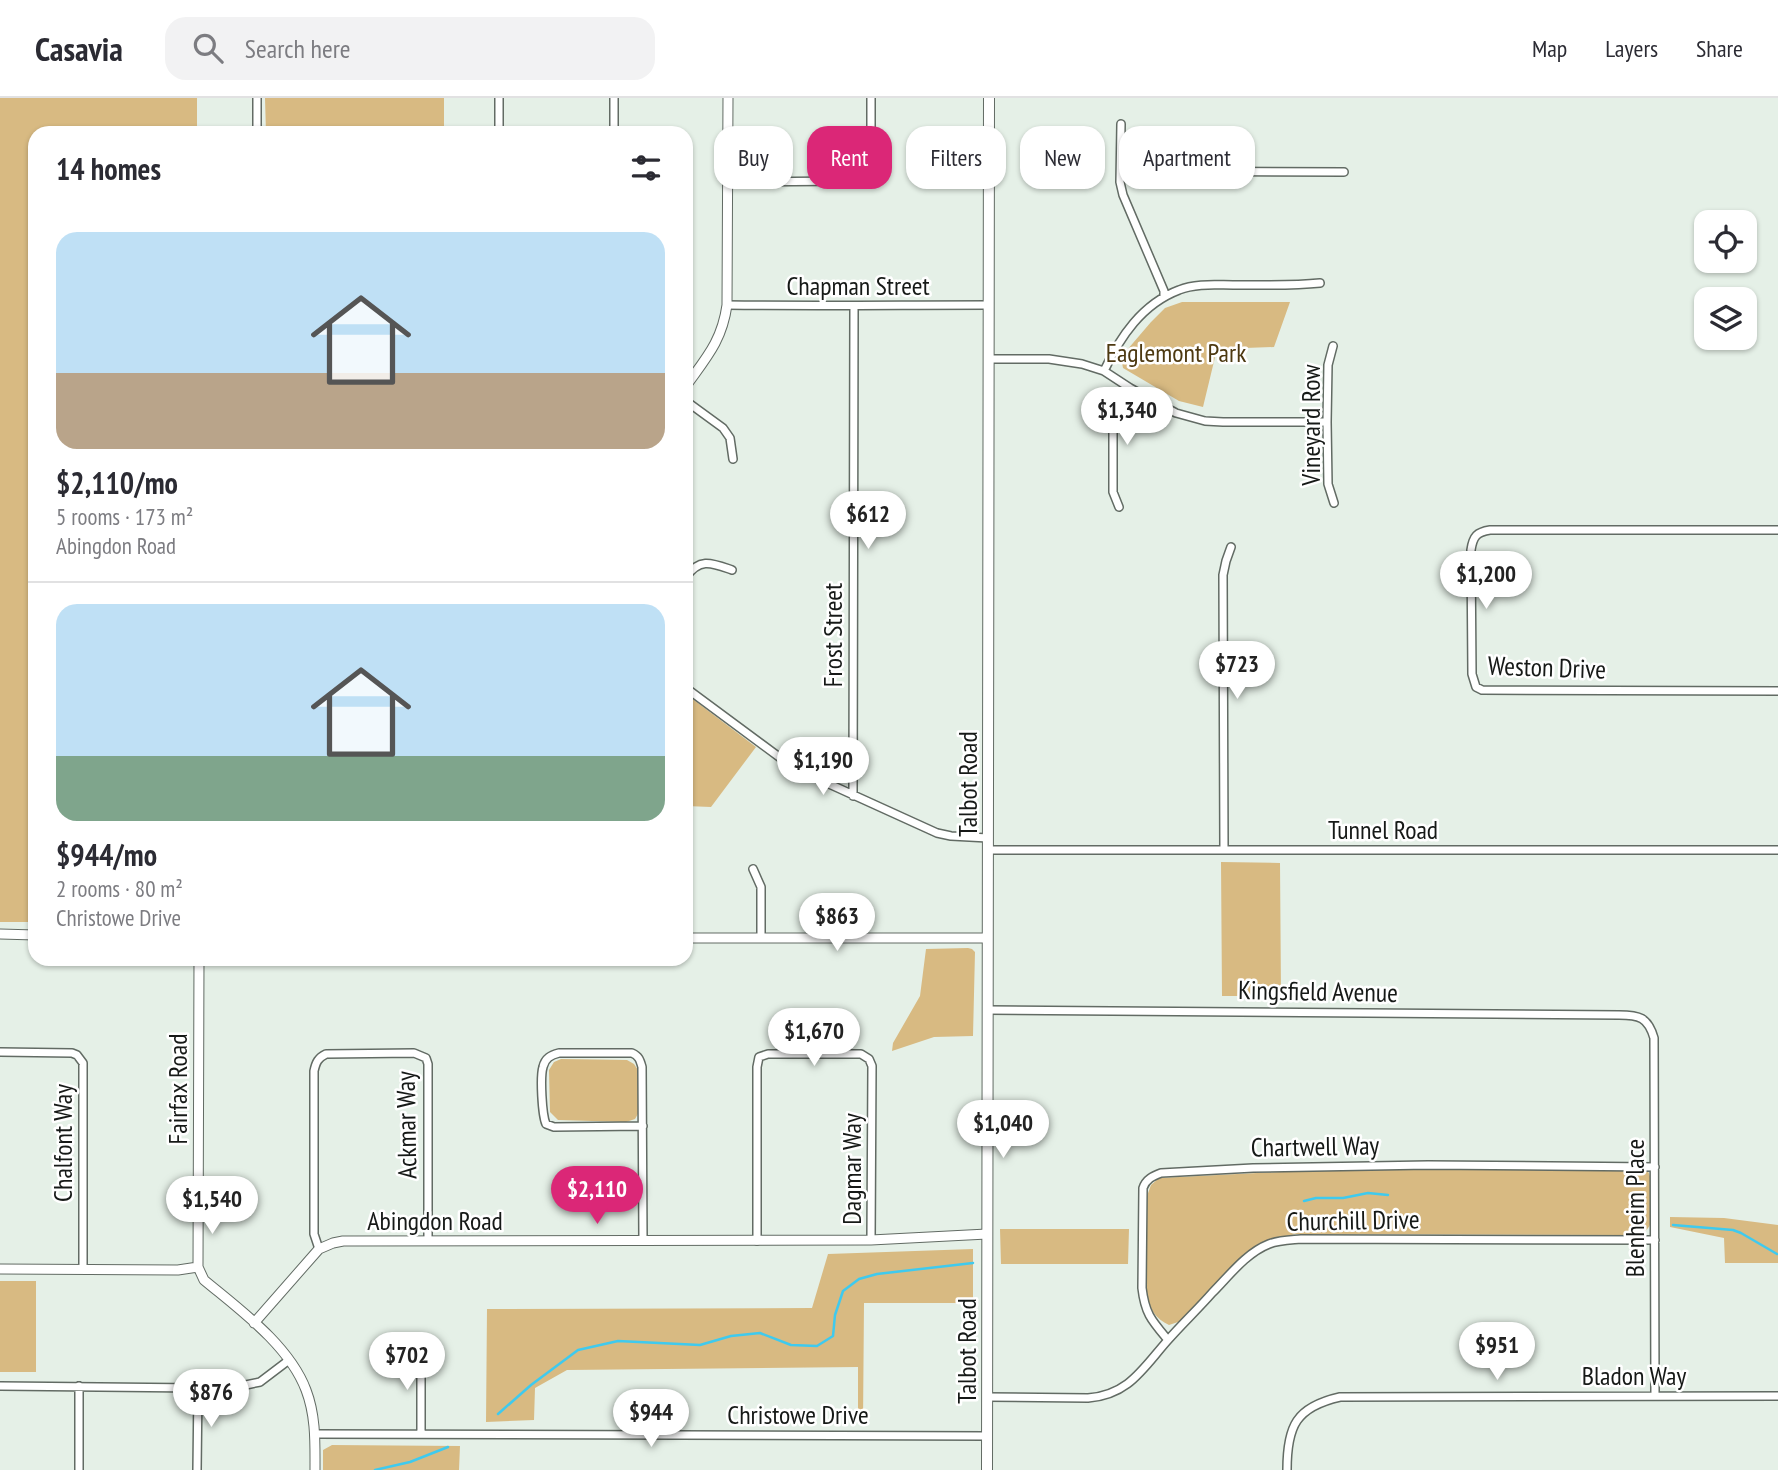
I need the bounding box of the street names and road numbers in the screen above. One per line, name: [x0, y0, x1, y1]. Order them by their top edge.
street label: Chapman Street: [786, 269, 930, 302]
street label: Vineyard Row: [1294, 364, 1327, 487]
street label: Frost Street: [816, 583, 849, 687]
street label: Weston Drive: [1487, 648, 1607, 686]
street label: Talbot Road: [951, 731, 984, 837]
street label: Tunnel Road: [1328, 813, 1438, 846]
street label: Kingsfield Avenue: [1238, 973, 1398, 1009]
street label: Fairfax Road: [161, 1034, 194, 1144]
street label: Ackmar Way: [389, 1071, 423, 1179]
street label: Chalfont Way: [46, 1084, 79, 1202]
street label: Dagmar Way: [835, 1113, 868, 1225]
street label: Chartwell Way: [1250, 1128, 1380, 1164]
street label: Blenheim Place: [1618, 1139, 1651, 1277]
street label: Churchill Drive: [1286, 1202, 1420, 1238]
street label: Abingdon Road: [367, 1204, 503, 1237]
street label: Talbot Road: [950, 1298, 983, 1404]
street label: Bladon Way: [1582, 1359, 1686, 1392]
street label: Christowe Drive: [727, 1398, 869, 1431]

